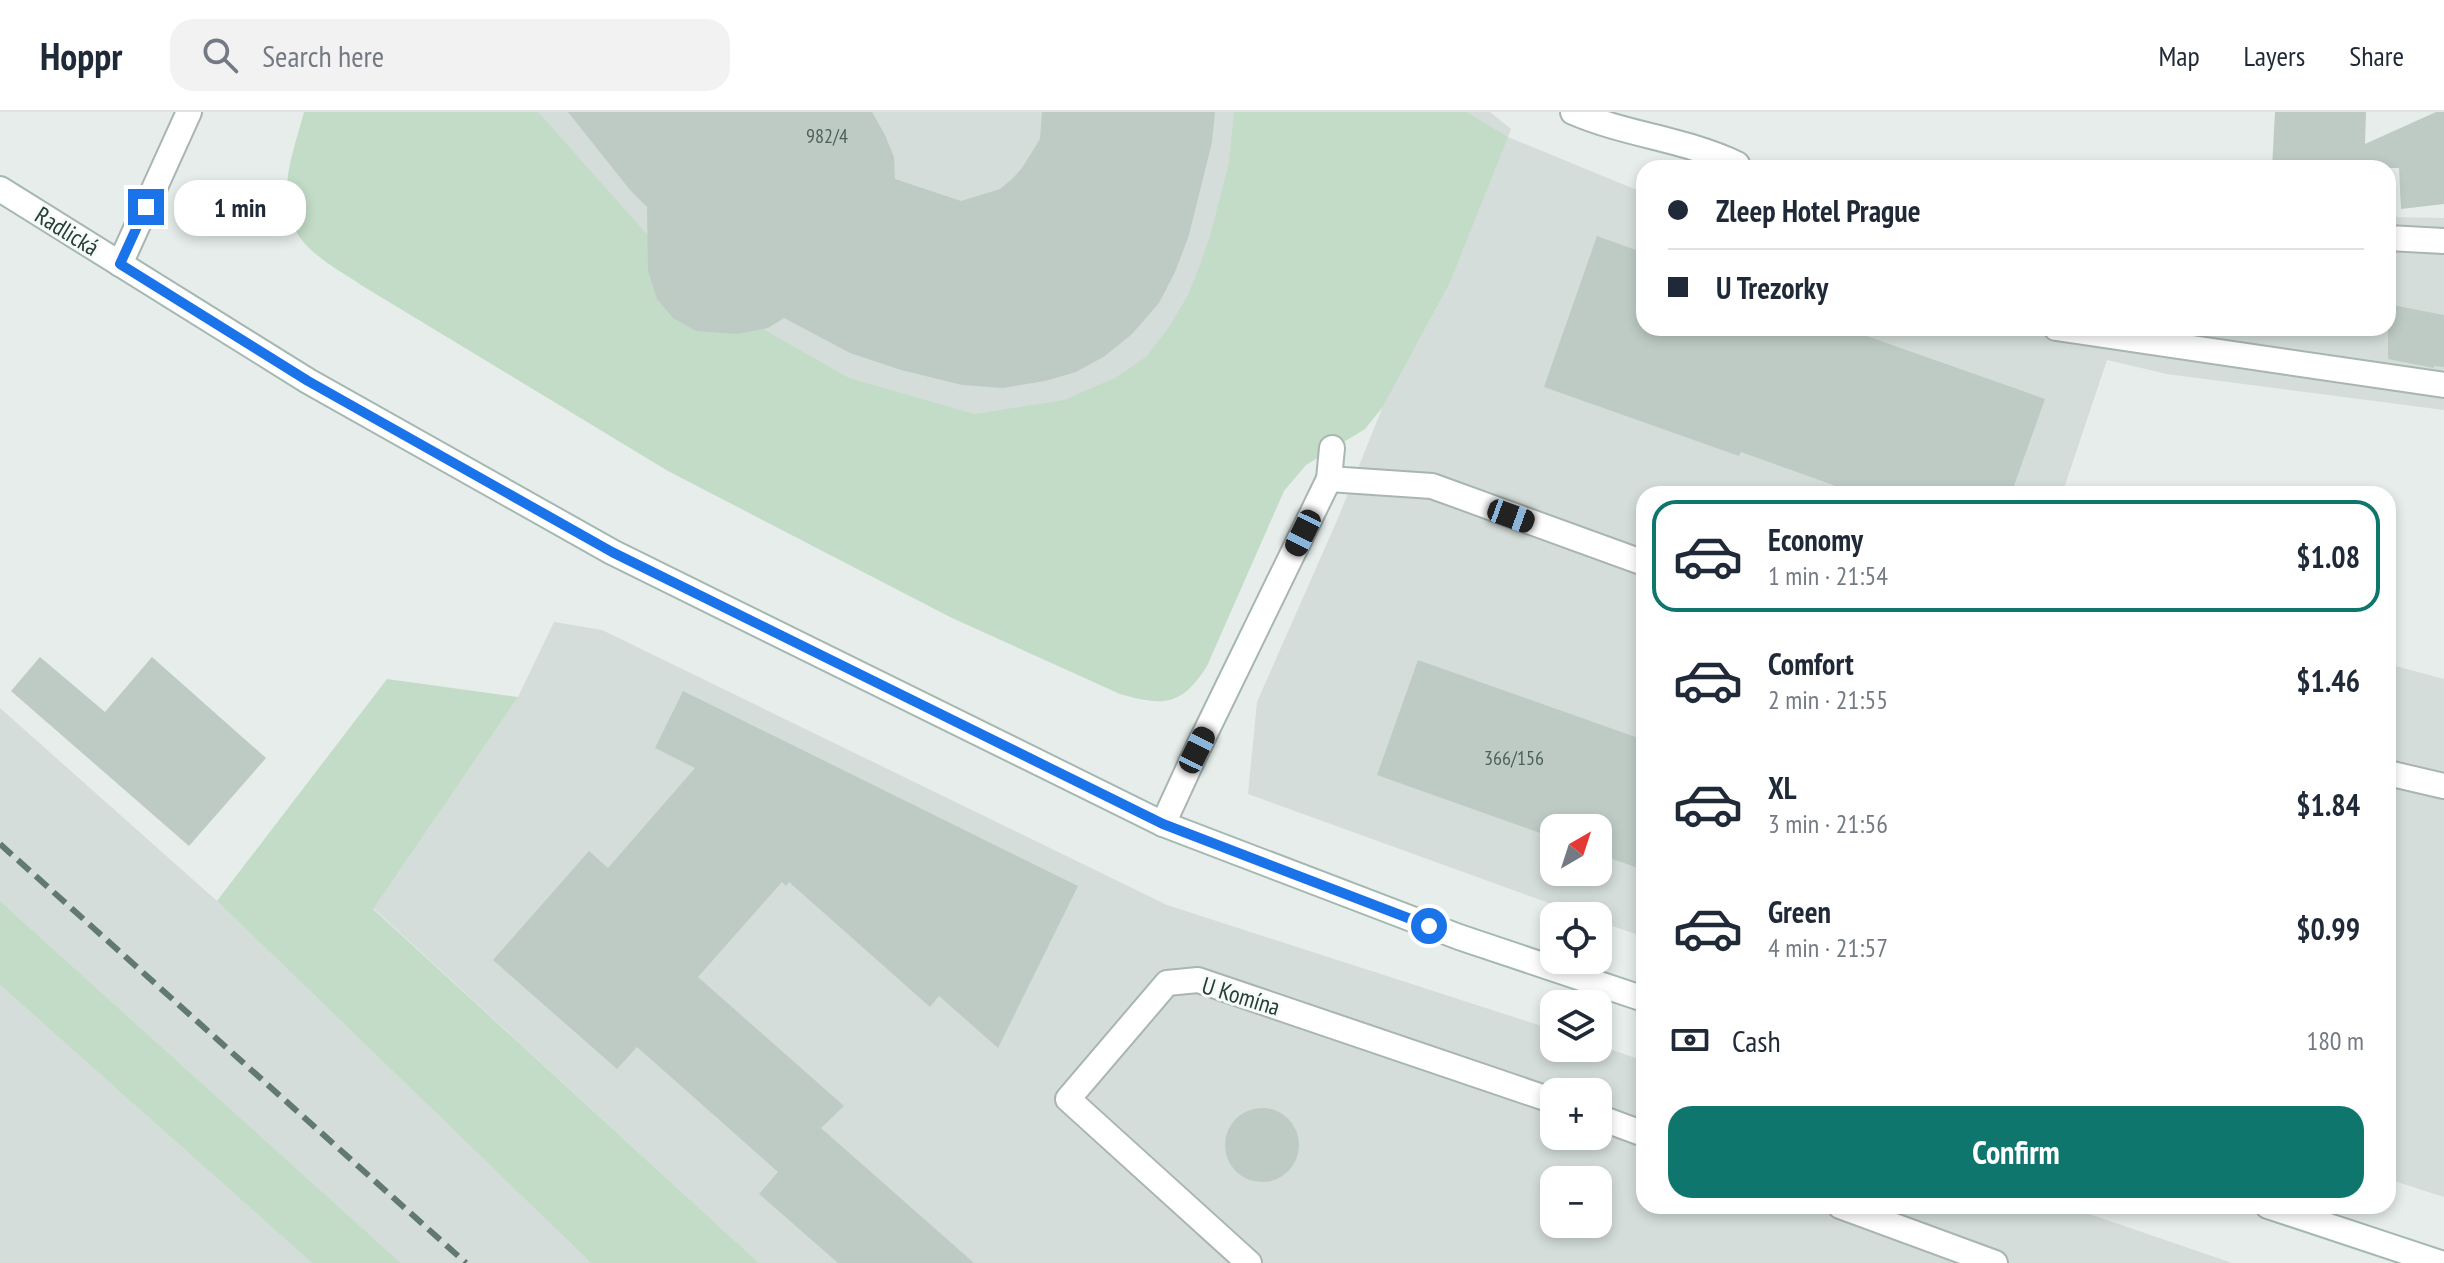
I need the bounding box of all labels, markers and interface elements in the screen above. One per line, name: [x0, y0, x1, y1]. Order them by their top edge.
search box: [170, 19, 730, 91]
text: Hoppr: [40, 31, 122, 80]
icon: search: [198, 33, 242, 77]
text: Search here: [262, 36, 384, 75]
text: Map: [2158, 37, 2200, 74]
text: Layers: [2244, 37, 2305, 74]
text: Share: [2349, 37, 2404, 74]
house number: 982/4: [806, 123, 848, 149]
callout: 1 min: [174, 179, 306, 235]
route end: [128, 189, 164, 225]
text: 1 min: [214, 191, 266, 224]
text: Zleep Hotel Prague: [1716, 191, 1921, 230]
street label: Radlická: [29, 199, 105, 263]
text: U Trezorky: [1716, 268, 1828, 307]
car: [1484, 497, 1538, 535]
car: [1282, 506, 1324, 560]
icon: car: [1672, 520, 1744, 592]
text: Economy: [1768, 520, 1863, 559]
text: $1.08: [2296, 537, 2360, 576]
text: 1 min · 21:54: [1768, 559, 1888, 592]
icon: car: [1672, 644, 1744, 716]
text: Comfort: [1768, 644, 1854, 683]
text: $1.46: [2296, 661, 2360, 700]
text: 2 min · 21:55: [1768, 683, 1888, 716]
car: [1176, 723, 1218, 777]
house number: 366/156: [1484, 745, 1544, 771]
icon: car: [1672, 768, 1744, 840]
text: XL: [1768, 768, 1797, 807]
text: $1.84: [2296, 785, 2360, 824]
text: 3 min · 21:56: [1768, 807, 1888, 840]
north arrow: [1540, 814, 1612, 886]
map controls: [1540, 814, 1612, 1238]
icon: car: [1672, 892, 1744, 964]
text: Green: [1768, 892, 1831, 931]
button: locate: [1540, 902, 1612, 974]
route start: [1411, 908, 1447, 944]
text: $0.99: [2296, 909, 2360, 948]
text: 4 min · 21:57: [1768, 931, 1888, 964]
street label: U Komína: [1198, 970, 1284, 1022]
button: layers: [1540, 990, 1612, 1062]
icon: cash: [1668, 1018, 1712, 1062]
text: Cash: [1732, 1021, 1781, 1060]
text: 180 m: [2306, 1024, 2364, 1057]
button: +: [1540, 1078, 1612, 1150]
button: Confirm: [1668, 1106, 2364, 1198]
button: −: [1540, 1166, 1612, 1238]

